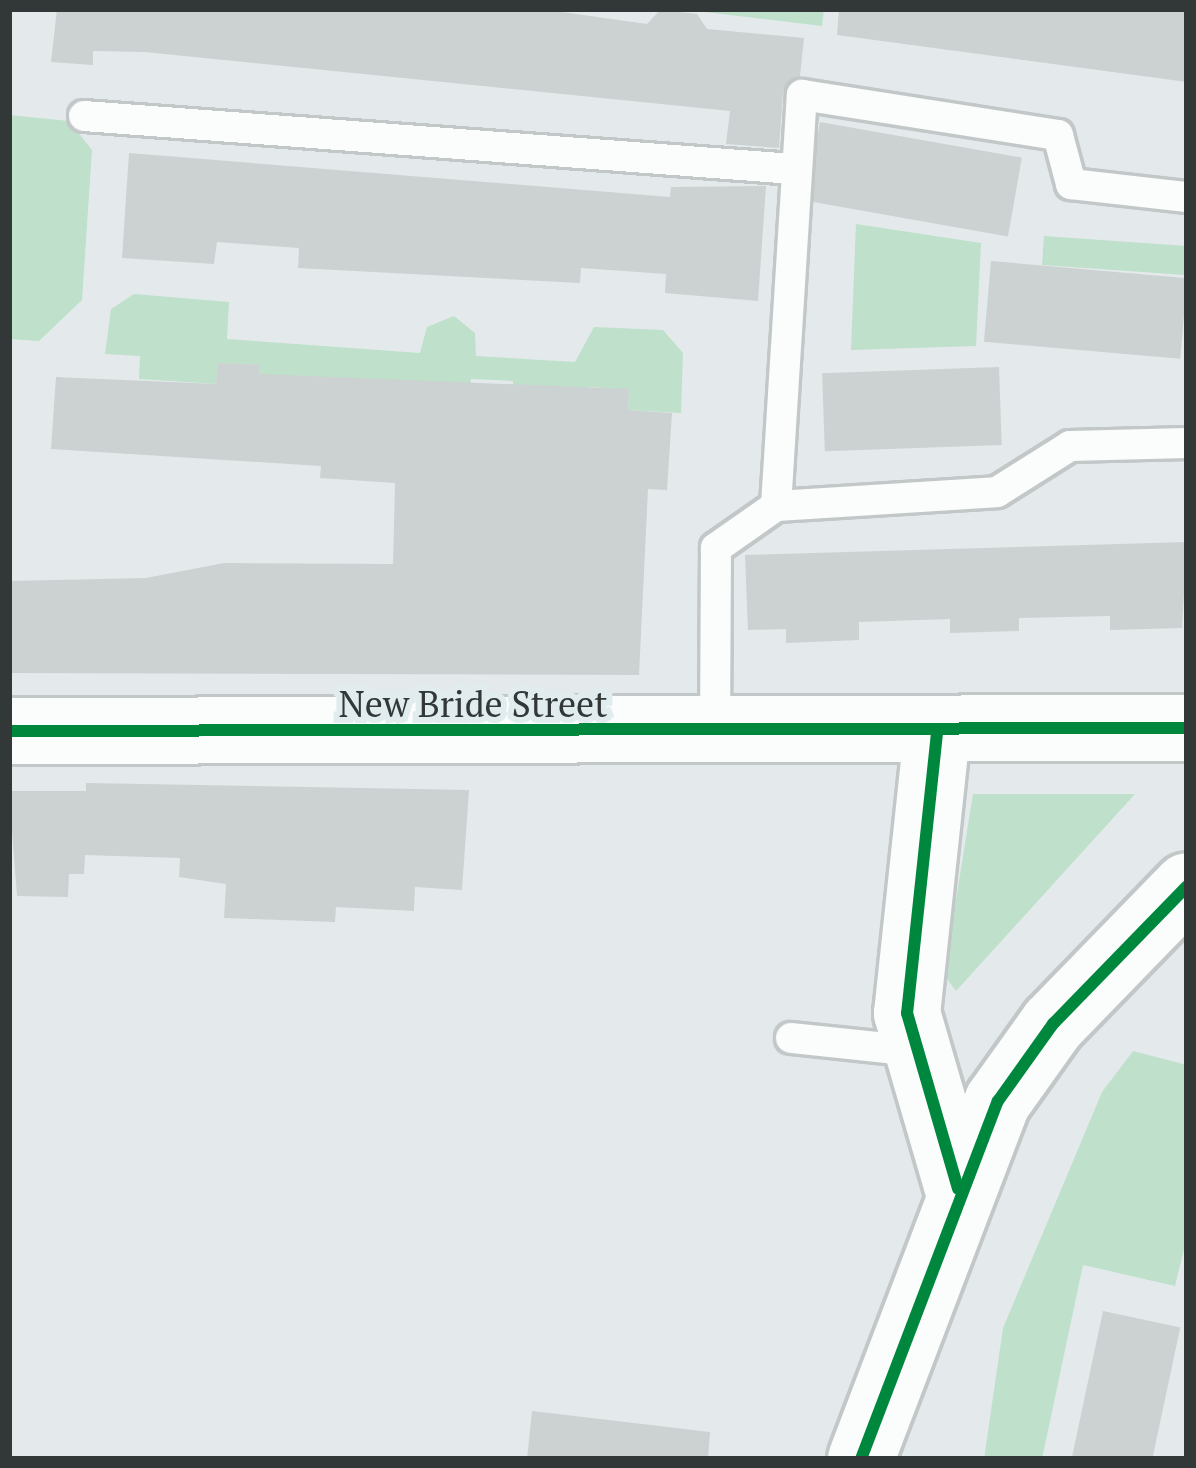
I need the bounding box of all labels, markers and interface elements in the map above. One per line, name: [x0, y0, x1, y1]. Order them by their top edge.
street label: New Bride Street: [338, 682, 608, 726]

